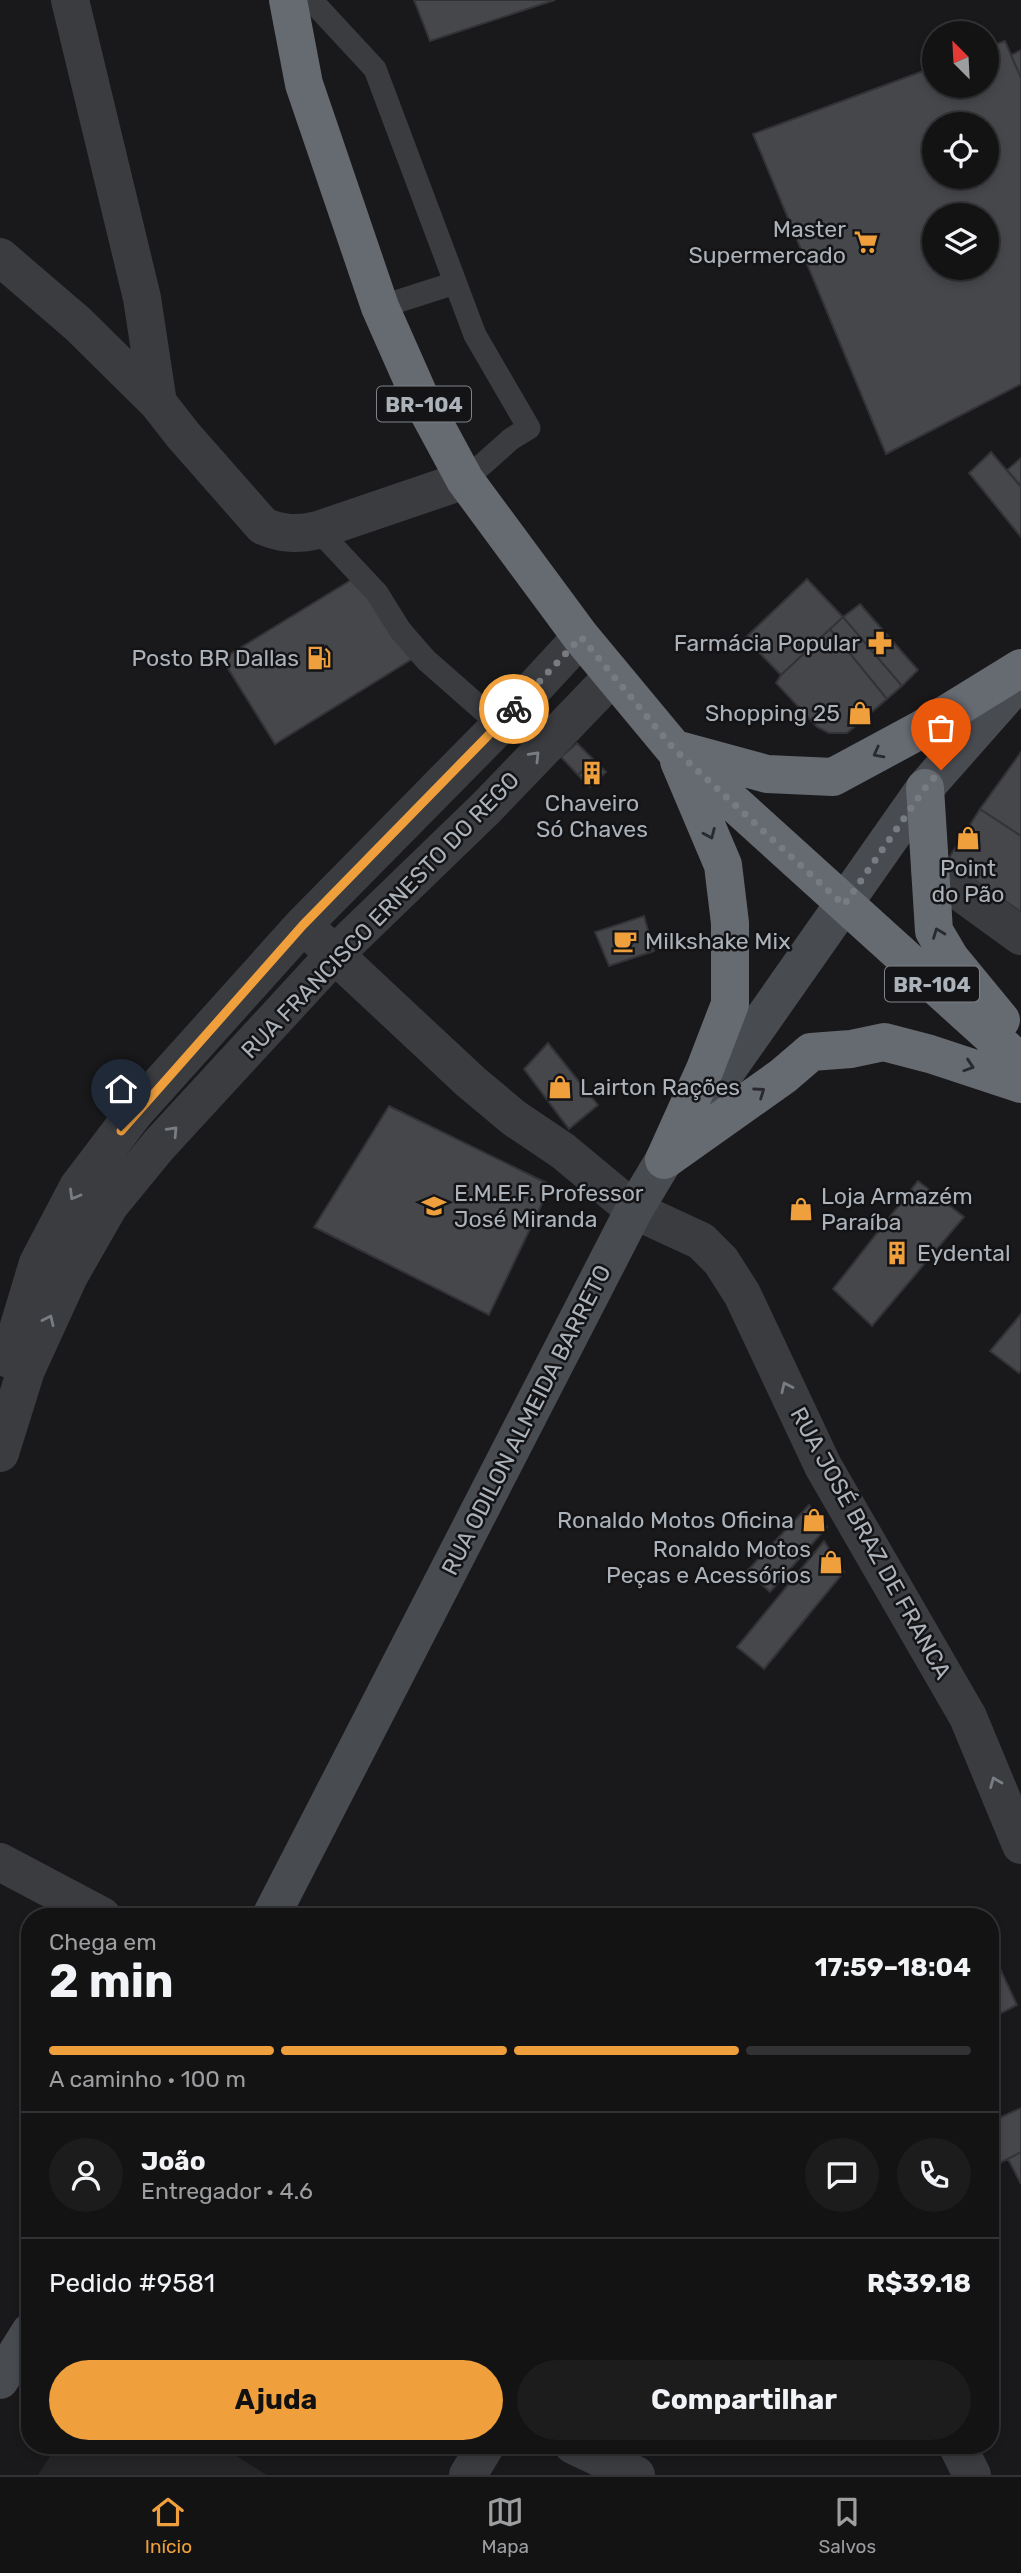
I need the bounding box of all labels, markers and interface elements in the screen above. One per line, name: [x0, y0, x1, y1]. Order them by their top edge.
north arrow: [922, 21, 999, 98]
map controls: [922, 21, 999, 280]
button: locate: [922, 112, 999, 189]
button: layers: [922, 203, 999, 280]
place label: Master Supermercado: [688, 215, 846, 269]
supermarket icon: Master Supermercado: [852, 228, 880, 256]
road number: BR-104: [377, 386, 471, 422]
place label: Farmácia Popular: [674, 629, 860, 657]
pharmacy icon: Farmácia Popular: [866, 629, 894, 657]
place label: Posto BR Dallas: [131, 644, 299, 672]
fuel station icon: Posto BR Dallas: [305, 644, 333, 672]
courier: [479, 674, 549, 744]
icon: bike: [495, 690, 533, 728]
pin: [911, 698, 971, 770]
place label: Shopping 25: [705, 699, 840, 727]
shop icon: Shopping 25: [846, 699, 874, 727]
icon: bag: [922, 709, 960, 747]
one-way arrow: [873, 745, 885, 758]
one-way arrow: [527, 752, 540, 765]
building icon: Chaveiro Só Chaves: [578, 759, 606, 787]
street label: RUA FRANCISCO ERNESTO DO REGO: [235, 766, 525, 1064]
place label: Chaveiro Só Chaves: [536, 789, 648, 843]
shop icon: Point do Pão: [954, 824, 982, 852]
one-way arrow: [701, 828, 715, 840]
place label: Point do Pão: [932, 854, 1004, 908]
cafe icon: Milkshake Mix: [611, 927, 639, 955]
place label: Milkshake Mix: [645, 927, 791, 955]
one-way arrow: [932, 927, 946, 940]
road number: BR-104: [885, 967, 979, 1002]
one-way arrow: [962, 1058, 974, 1072]
pin: [91, 1059, 151, 1131]
icon: home: [102, 1070, 140, 1108]
shop icon: Lairton Rações: [546, 1073, 574, 1101]
place label: Lairton Rações: [580, 1073, 740, 1101]
one-way arrow: [752, 1088, 765, 1101]
one-way arrow: [164, 1126, 177, 1139]
place label: E.M.E.F. Professor José Miranda: [454, 1179, 644, 1233]
place label: Loja Armazém Paraíba: [821, 1182, 973, 1236]
one-way arrow: [69, 1187, 82, 1200]
school or university icon: E.M.E.F. Professor José Miranda: [420, 1192, 448, 1220]
shop icon: Loja Armazém Paraíba: [787, 1195, 815, 1223]
building icon: Eydental: [883, 1239, 911, 1267]
place label: Eydental: [917, 1239, 1010, 1267]
street label: RUA ODILON ALMEIDA BARRETO: [435, 1260, 617, 1580]
one-way arrow: [41, 1315, 55, 1327]
one-way arrow: [780, 1382, 794, 1394]
street label: RUA JOSÉ BRAZ DE FRANCA: [784, 1402, 958, 1684]
place label: Ronaldo Motos Oficina: [557, 1506, 794, 1534]
shop icon: Ronaldo Motos Oficina: [800, 1506, 828, 1534]
place label: Ronaldo Motos Peças e Acessórios: [606, 1535, 811, 1589]
shop icon: Ronaldo Motos Peças e Acessórios: [817, 1548, 845, 1576]
one-way arrow: [989, 1777, 1003, 1790]
text: Chega em: [49, 1928, 157, 1956]
text: 17:59–18:04: [815, 1952, 971, 1983]
text: 2 min: [49, 1954, 174, 2009]
text: A caminho · 100 m: [49, 2065, 246, 2093]
button: person: [49, 2138, 123, 2212]
button: chat: [805, 2138, 879, 2212]
button: phone: [897, 2138, 971, 2212]
text: João: [141, 2146, 206, 2177]
text: Entregador · 4.6: [141, 2177, 313, 2205]
text: Pedido #9581: [49, 2268, 215, 2299]
text: R$39.18: [867, 2268, 971, 2299]
button: Ajuda: [49, 2360, 503, 2440]
button: Compartilhar: [517, 2360, 971, 2440]
tab: Início: [145, 2493, 192, 2558]
tab: Mapa: [482, 2493, 529, 2558]
tab: Salvos: [819, 2493, 876, 2558]

